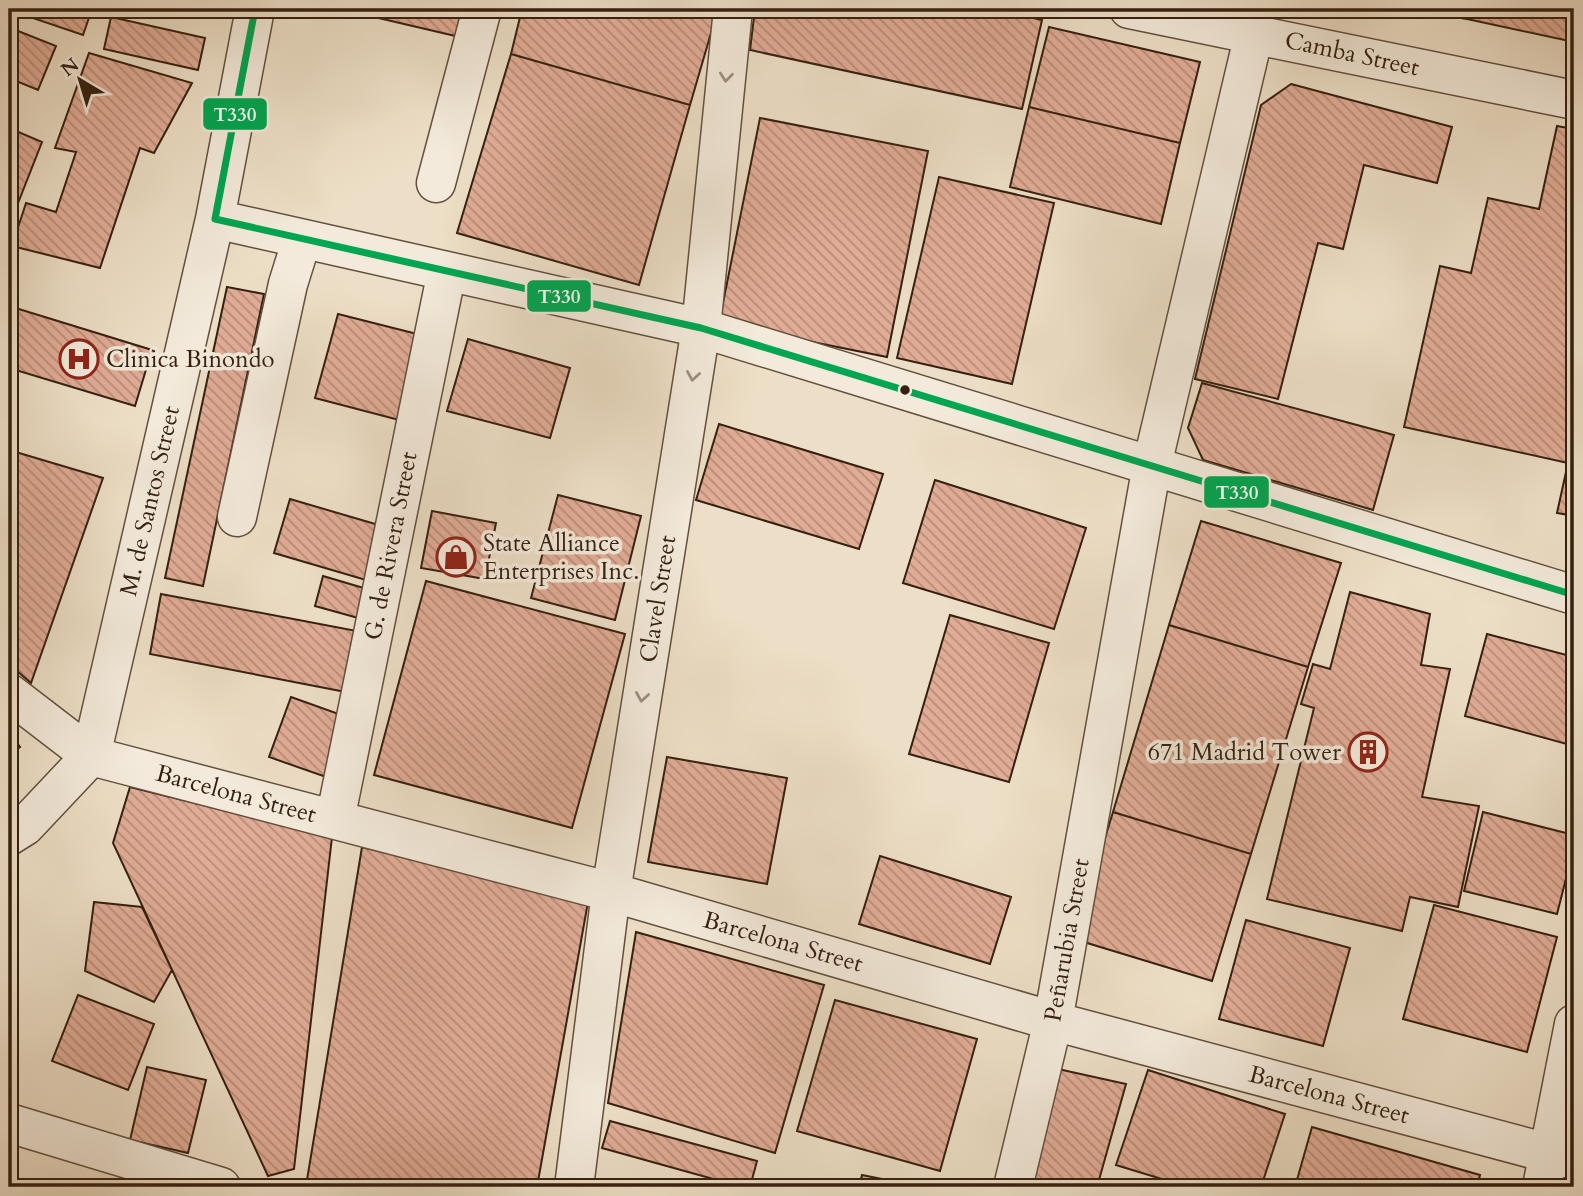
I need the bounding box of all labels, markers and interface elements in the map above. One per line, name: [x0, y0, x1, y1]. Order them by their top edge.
street label: Camba Street: [1282, 24, 1423, 84]
north arrow: [46, 46, 116, 116]
text: N: [56, 52, 85, 83]
one-way arrow: [719, 71, 734, 82]
line badge: T330: [202, 97, 268, 131]
text: T330: [213, 102, 257, 128]
line badge: T330: [526, 279, 592, 313]
text: T330: [537, 284, 581, 310]
hospital icon: Clinica Binondo: [58, 338, 100, 380]
place label: Clinica Binondo: [106, 343, 274, 376]
one-way arrow: [686, 370, 701, 382]
unlabelled marker: [898, 383, 912, 397]
street label: M. de Santos Street: [112, 402, 188, 599]
street label: G. de Rivera Street: [357, 449, 426, 643]
line badge: T330: [1203, 475, 1270, 509]
text: T330: [1215, 480, 1259, 506]
place label: State Alliance Enterprises Inc.: [483, 527, 639, 588]
street label: Clavel Street: [632, 533, 684, 665]
shop icon: State Alliance Enterprises Inc.: [435, 536, 477, 578]
one-way arrow: [635, 691, 650, 703]
building icon: 671 Madrid Tower: [1347, 731, 1389, 773]
place label: 671 Madrid Tower: [1148, 736, 1341, 769]
street label: Barcelona Street: [152, 757, 320, 831]
street label: Peñarubia Street: [1036, 855, 1098, 1024]
street label: Barcelona Street: [699, 903, 867, 981]
street label: Barcelona Street: [1245, 1058, 1413, 1132]

